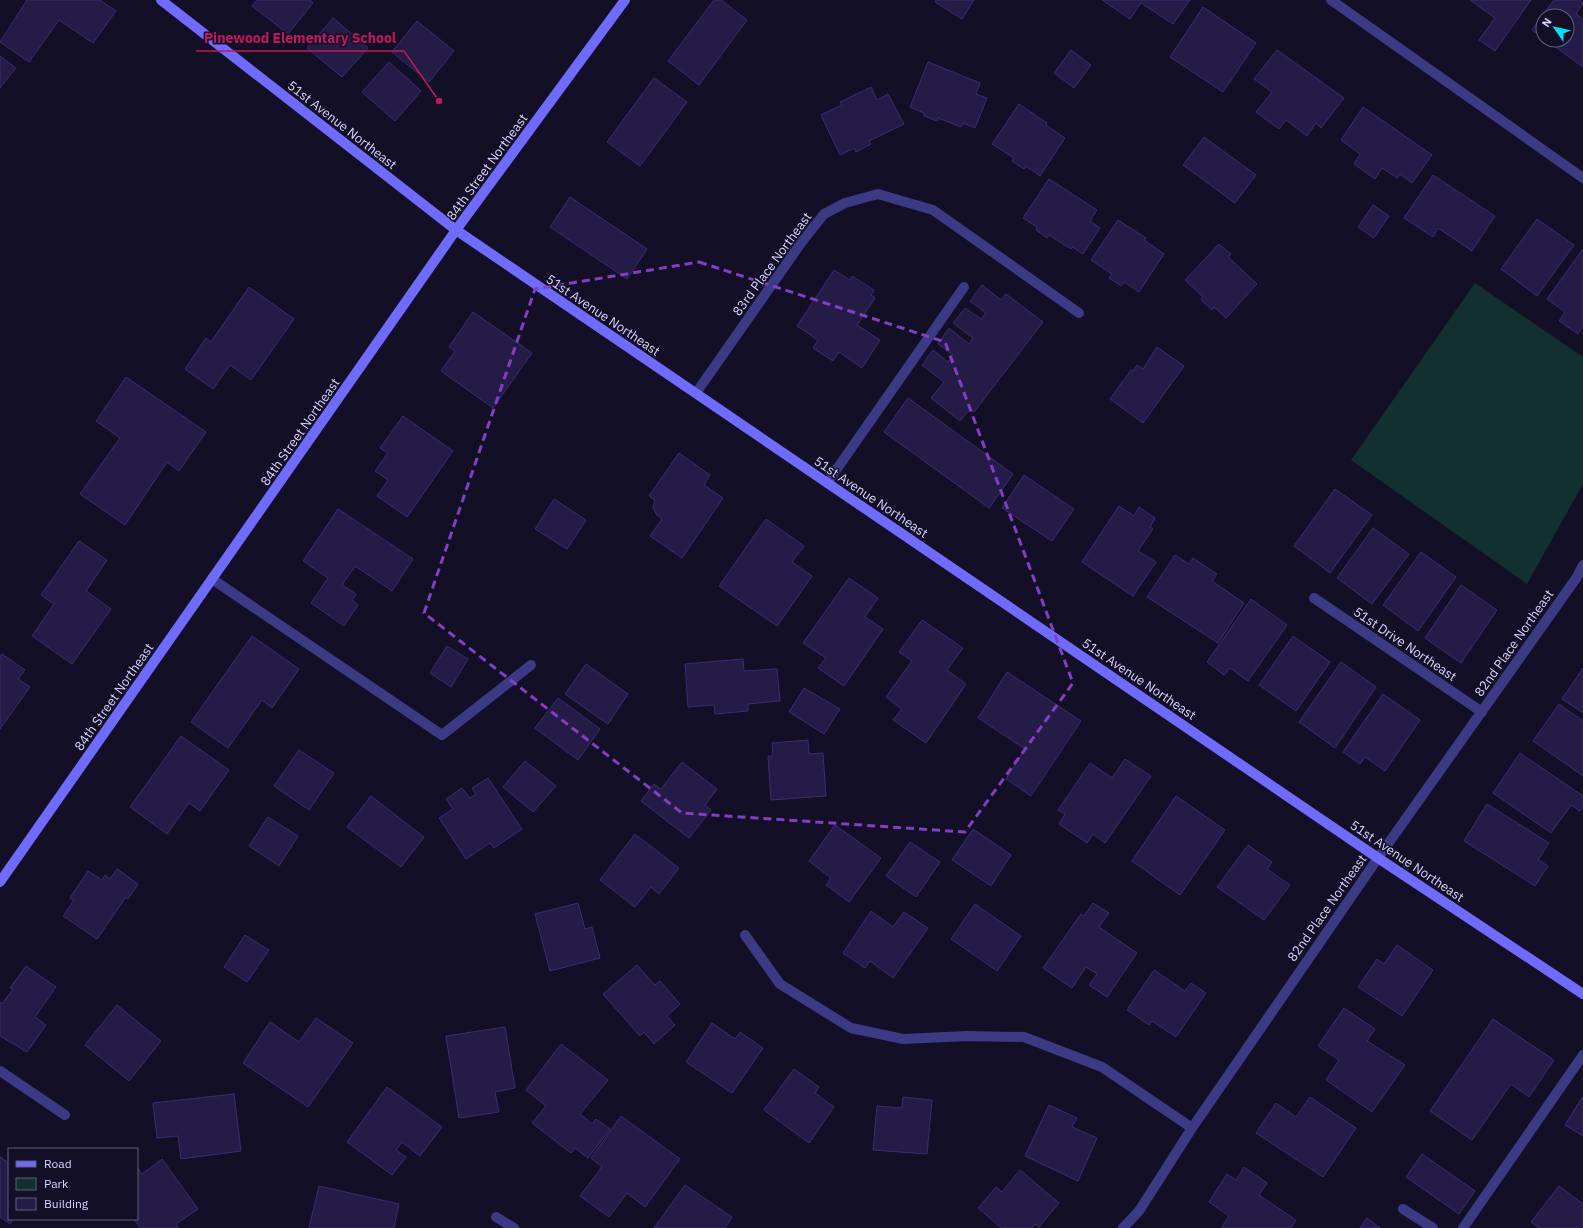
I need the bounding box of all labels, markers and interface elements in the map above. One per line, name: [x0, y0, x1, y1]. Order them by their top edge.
north arrow: [1535, 8, 1575, 48]
text: N: [1539, 15, 1555, 30]
callout: Pinewood Elementary School: [196, 25, 404, 51]
text: Pinewood Elementary School: [204, 29, 396, 47]
street label: 51st Avenue Northeast: [284, 77, 400, 173]
street label: 84th Street Northeast: [443, 110, 531, 224]
street label: 83rd Place Northeast: [729, 209, 815, 319]
street label: 51st Avenue Northeast: [543, 270, 663, 360]
street label: 84th Street Northeast: [256, 375, 344, 489]
street label: 51st Avenue Northeast: [811, 452, 931, 542]
street label: 82nd Place Northeast: [1471, 586, 1557, 700]
street label: 51st Drive Northeast: [1350, 603, 1460, 685]
street label: 51st Avenue Northeast: [1079, 634, 1199, 724]
street label: 84th Street Northeast: [70, 640, 158, 754]
street label: 51st Avenue Northeast: [1347, 816, 1467, 906]
street label: 82nd Place Northeast: [1284, 851, 1370, 965]
legend: [8, 1148, 138, 1220]
text: Road: [44, 1156, 72, 1171]
text: Park: [44, 1176, 69, 1191]
text: Building: [44, 1196, 89, 1211]

